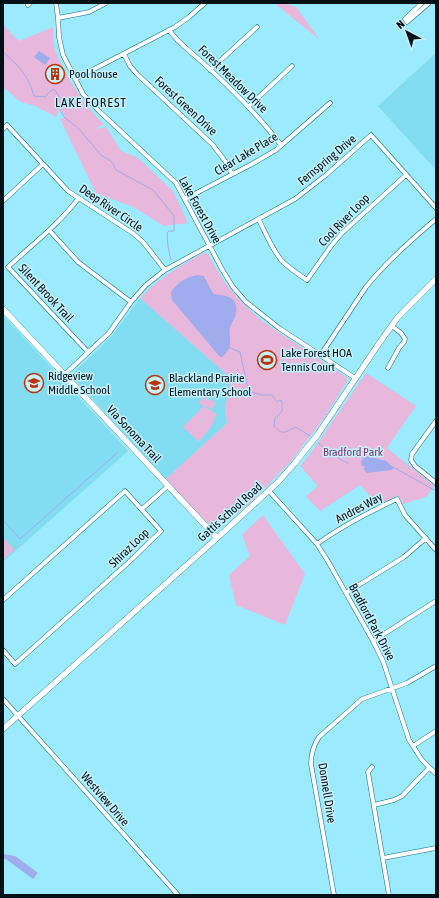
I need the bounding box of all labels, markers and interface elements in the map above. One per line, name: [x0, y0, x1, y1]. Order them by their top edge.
north arrow: [387, 12, 427, 52]
text: N: [394, 18, 407, 31]
street label: Forest Meadow Drive: [195, 42, 271, 116]
building icon: Pool house: [44, 63, 66, 85]
place label: Pool house: [69, 67, 118, 81]
street label: Forest Green Drive: [152, 74, 220, 138]
district label: LAKE FOREST: [55, 95, 127, 110]
street label: Clear Lake Place: [212, 130, 280, 178]
street label: Fernspring Drive: [295, 132, 359, 188]
street label: Lake Forest Drive: [176, 174, 224, 246]
street label: Deep River Circle: [77, 182, 145, 234]
street label: Cool River Loop: [316, 191, 373, 249]
street label: Silent Brook Trail: [16, 261, 77, 325]
place label: Lake Forest HOA Tennis Court: [281, 346, 352, 374]
sports icon: Lake Forest HOA Tennis Court: [256, 349, 278, 371]
place label: Ridgeview Middle School: [48, 369, 111, 397]
place label: Blackland Prairie Elementary School: [169, 371, 252, 399]
school or university icon: Ridgeview Middle School: [23, 372, 45, 394]
school or university icon: Blackland Prairie Elementary School: [144, 374, 166, 396]
street label: Via Sonoma Trail: [104, 402, 165, 466]
park label: Bradford Park: [323, 445, 384, 459]
street label: Gattis School Road: [195, 479, 265, 545]
street label: Andres Way: [333, 490, 385, 526]
street label: Shiraz Loop: [106, 525, 152, 570]
street label: Bradford Park Drive: [346, 581, 398, 663]
street label: Donnell Drive: [315, 762, 339, 824]
street label: Westview Drive: [78, 769, 132, 829]

